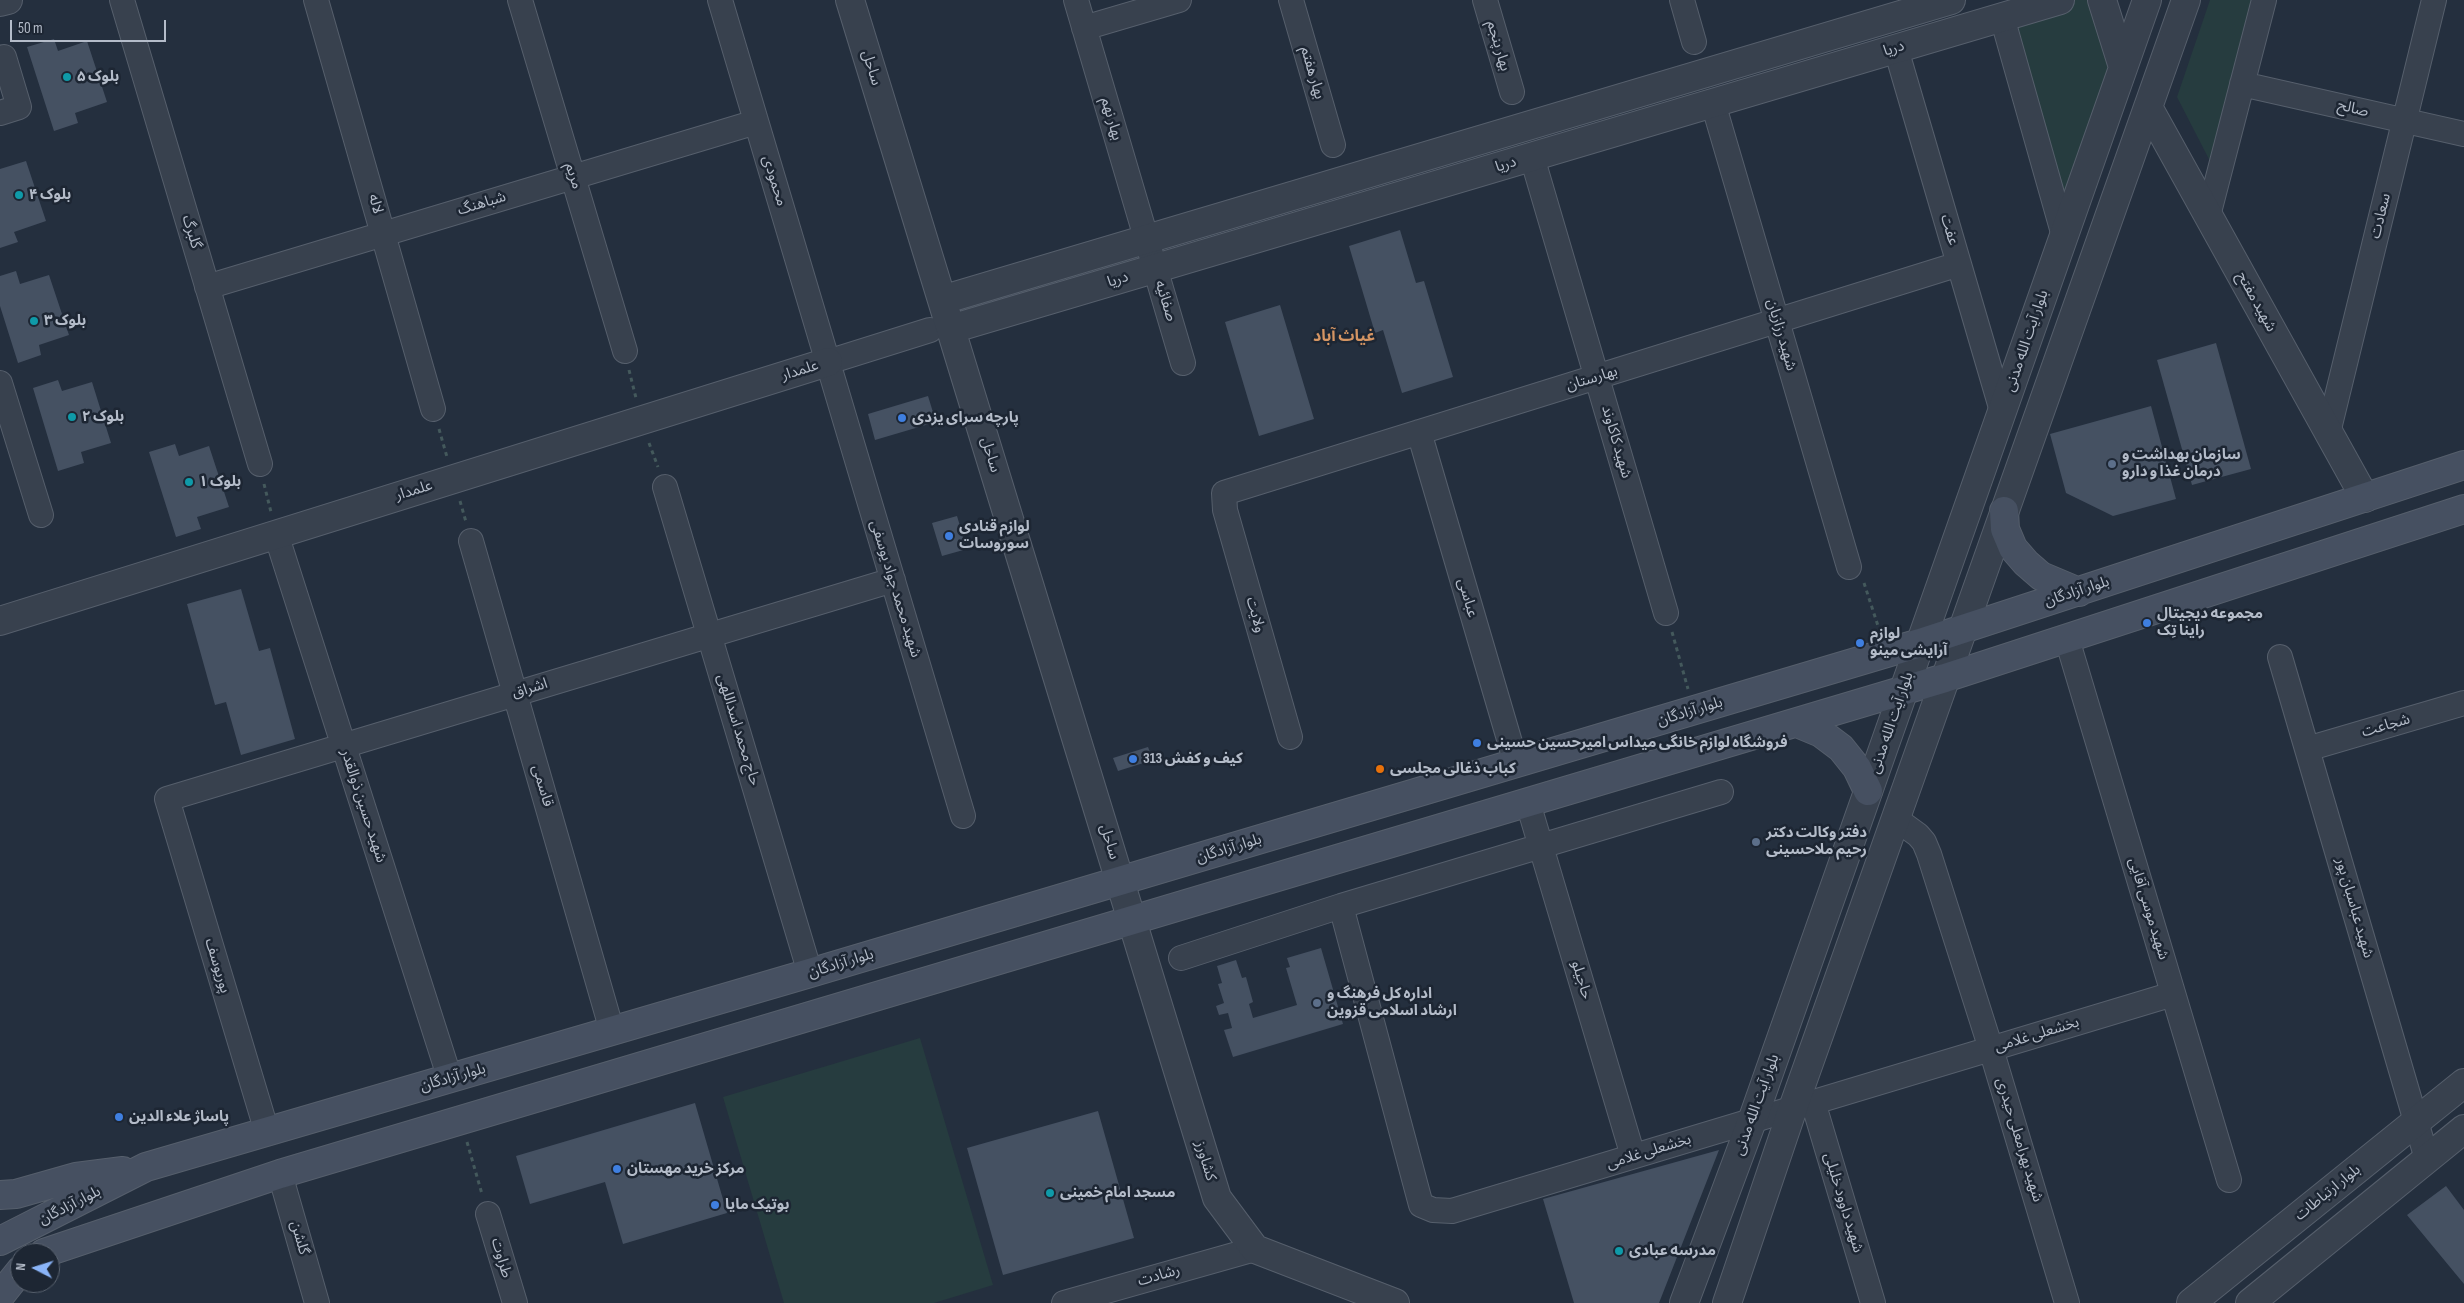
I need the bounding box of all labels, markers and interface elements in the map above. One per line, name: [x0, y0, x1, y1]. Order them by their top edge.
scale bar: [12, 10, 169, 42]
text: 50 m: [18, 19, 43, 38]
street label: بهار پنجم: [1482, 19, 1514, 73]
street label: دریا: [1881, 37, 1907, 61]
street label: بهار هفتم: [1296, 45, 1328, 101]
street label: ساحل: [857, 48, 885, 88]
place label: بلوک ۵: [77, 68, 119, 86]
marker: بلوک ۵: [61, 71, 73, 83]
street label: بهار نهم: [1096, 95, 1126, 143]
street label: صالح: [2336, 97, 2370, 121]
street label: دریا: [1493, 153, 1519, 177]
street label: محمودی: [758, 154, 790, 208]
street label: مریم: [561, 161, 585, 191]
place label: بلوک ۴: [29, 186, 71, 204]
street label: شباهنگ: [456, 188, 508, 220]
marker: بلوک ۴: [13, 189, 25, 201]
street label: لاله: [364, 192, 386, 216]
street label: سعادت: [2367, 192, 2395, 240]
street label: عفت: [1936, 212, 1962, 248]
street label: گلبرگ: [177, 213, 205, 251]
street label: دریا: [1105, 268, 1131, 292]
street label: شهید مفتح: [2232, 269, 2280, 335]
street label: صفائیه: [1150, 278, 1180, 324]
street label: بلوار آیت الله مدنی: [2001, 288, 2053, 394]
street label: شهید رزازیان: [1762, 297, 1800, 373]
place label: بلوک ۳: [44, 312, 86, 330]
marker: بلوک ۳: [28, 315, 40, 327]
district label: غیاث آباد: [1313, 327, 1375, 347]
street label: علمدار: [779, 357, 821, 385]
street label: بهارستان: [1564, 363, 1620, 395]
street label: شهید کاکاوند: [1597, 403, 1635, 481]
place label: بلوک ۲: [82, 408, 124, 426]
place label: پارچه سرای یزدی: [912, 409, 1019, 427]
marker: بلوک ۲: [66, 411, 78, 423]
marker: پارچه سرای یزدی: [896, 412, 908, 424]
street label: ساحل: [976, 435, 1004, 475]
place label: سازمان بهداشت و درمان غذا و دارو: [2122, 446, 2241, 481]
marker: سازمان بهداشت و درمان غذا و دارو: [2106, 458, 2118, 470]
place label: بلوک ۱: [199, 473, 241, 491]
marker: بلوک ۱: [183, 476, 195, 488]
street label: علمدار: [393, 477, 435, 505]
street label: شهید محمد جواد یوسفی: [866, 518, 924, 660]
place label: لوازم قنادی سوروسات: [959, 518, 1030, 553]
marker: لوازم قنادی سوروسات: [943, 530, 955, 542]
street label: بلوار آزادگان: [2042, 573, 2112, 611]
street label: عباسی: [1453, 576, 1481, 620]
street label: ولایت: [1241, 595, 1269, 635]
place label: مجموعه دیجیتال راینا تِک: [2157, 605, 2263, 640]
marker: مجموعه دیجیتال راینا تِک: [2141, 617, 2153, 629]
place label: لوازم آرایشی مینو: [1870, 625, 1947, 660]
marker: لوازم آرایشی مینو: [1854, 637, 1866, 649]
street label: بلوار آیت الله مدنی: [1866, 670, 1918, 776]
street label: حاج محمد اسداللهی: [713, 672, 763, 788]
street label: اشراق: [510, 675, 550, 703]
street label: بلوار آزادگان: [1655, 694, 1725, 730]
street label: شجاعت: [2360, 711, 2412, 741]
place label: فروشگاه لوازم خانگی میداس امیرحسین حسینی: [1487, 734, 1788, 752]
marker: فروشگاه لوازم خانگی میداس امیرحسین حسینی: [1471, 737, 1483, 749]
street label: شهید حسین ذوالقدر: [336, 747, 390, 865]
place label: کیف و کفش 313: [1143, 750, 1243, 768]
marker: کیف و کفش 313: [1127, 753, 1139, 765]
place label: کباب ذغالی مجلسی: [1390, 760, 1516, 778]
street label: قاسمی: [527, 763, 557, 809]
marker: کباب ذغالی مجلسی: [1374, 763, 1386, 775]
street label: ساحل: [1095, 822, 1123, 862]
place label: دفتر وکالت دکتر رحیم ملاحسینی: [1766, 824, 1867, 859]
street label: بلوار آزادگان: [1194, 831, 1264, 867]
marker: دفتر وکالت دکتر رحیم ملاحسینی: [1750, 836, 1762, 848]
street label: شهید موسی آقایی: [2124, 856, 2172, 962]
street label: شهید عباسبان پور: [2331, 856, 2377, 960]
street label: پوریوسف: [200, 936, 234, 996]
street label: بلوار آزادگان: [806, 946, 876, 982]
street label: حاجیلو: [1567, 959, 1595, 1001]
place label: اداره کل فرهنگ و ارشاد اسلامی قزوین: [1327, 985, 1457, 1020]
marker: اداره کل فرهنگ و ارشاد اسلامی قزوین: [1311, 997, 1323, 1009]
street label: بخشعلی غلامی: [1993, 1014, 2081, 1056]
street label: بلوار آیت الله مدنی: [1730, 1052, 1784, 1158]
street label: بلوار آزادگان: [418, 1060, 488, 1096]
street label: شهید بهرامعلی حیدری: [1992, 1076, 2046, 1204]
place label: پاساژ علاء الدین: [129, 1108, 229, 1126]
marker: پاساژ علاء الدین: [113, 1111, 125, 1123]
street label: بخشعلی غلامی: [1605, 1131, 1693, 1173]
street label: کشاورز: [1190, 1139, 1220, 1183]
street label: شهید داوود خلیلی: [1819, 1151, 1867, 1255]
place label: مرکز خرید مهستان: [627, 1160, 744, 1178]
street label: بلوار ارتباطات: [2292, 1161, 2364, 1225]
marker: مرکز خرید مهستان: [611, 1163, 623, 1175]
street label: بلوار آزادگان: [36, 1183, 104, 1229]
place label: مسجد امام خمینی: [1060, 1184, 1176, 1202]
marker: مسجد امام خمینی: [1044, 1187, 1056, 1199]
place label: بوتیک مایا: [725, 1196, 789, 1214]
marker: بوتیک مایا: [709, 1199, 721, 1211]
street label: گلشن: [286, 1219, 312, 1257]
street label: طراوت: [487, 1236, 515, 1280]
place label: مدرسه عبادی: [1629, 1242, 1716, 1260]
north arrow: [10, 1243, 60, 1293]
marker: مدرسه عبادی: [1613, 1245, 1625, 1257]
street label: رشادت: [1136, 1261, 1182, 1291]
text: N: [12, 1262, 29, 1271]

